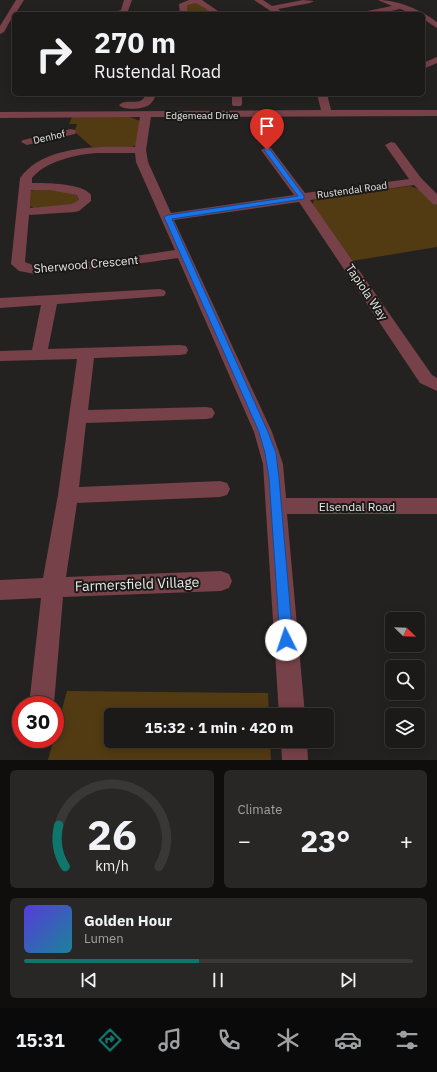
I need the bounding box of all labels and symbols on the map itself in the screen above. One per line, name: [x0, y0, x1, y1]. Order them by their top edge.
street label: Edgemead Drive: [165, 109, 239, 122]
pin: [250, 109, 284, 150]
street label: Denhof: [32, 127, 67, 147]
street label: Rustendal Road: [316, 179, 388, 201]
street label: Sherwood Crescent: [33, 252, 139, 276]
street label: Tapiola Way: [343, 261, 391, 323]
street label: Elsendal Road: [319, 499, 395, 514]
street label: Farmersfield Village: [74, 573, 200, 595]
north arrow: [385, 612, 425, 652]
position arrow: [265, 619, 307, 661]
speed limit sign: 30: [12, 696, 64, 748]

